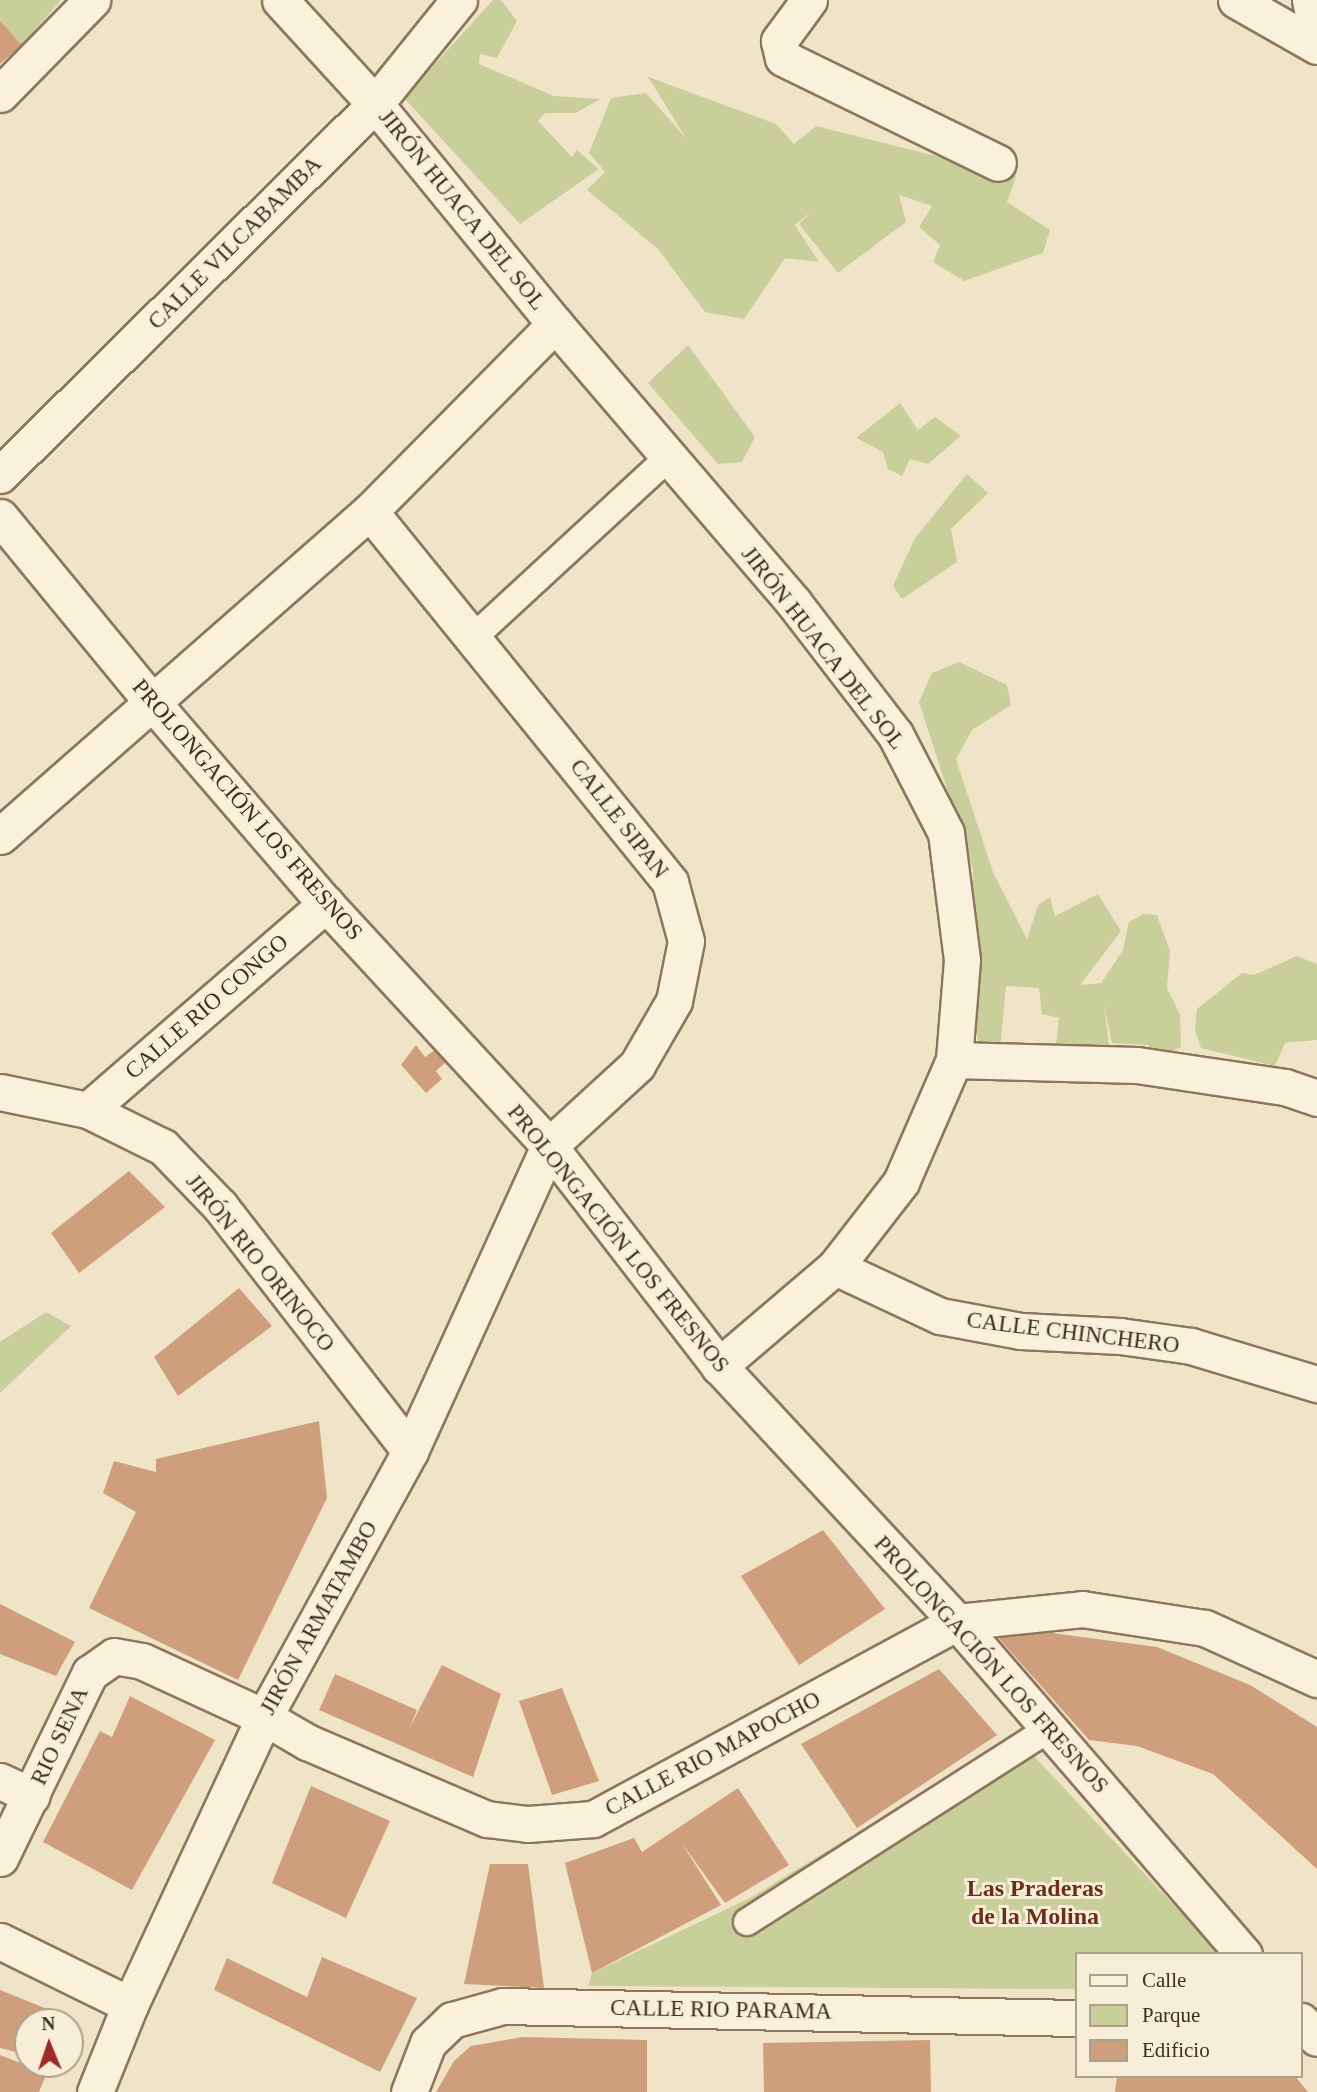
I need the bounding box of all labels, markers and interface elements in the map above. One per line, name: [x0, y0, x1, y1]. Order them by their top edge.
street label: JIRÓN HUACA DEL SOL: [372, 103, 552, 317]
street label: CALLE VILCABAMBA: [142, 150, 328, 336]
street label: JIRÓN HUACA DEL SOL: [734, 540, 912, 756]
street label: PROLONGACIÓN LOS FRESNOS: [126, 674, 368, 946]
street label: CALLE SIPAN: [564, 754, 674, 884]
street label: CALLE RIO CONGO: [120, 929, 294, 1085]
street label: PROLONGACIÓN LOS FRESNOS: [501, 1099, 735, 1379]
street label: JIRÓN RIO ORINOCO: [180, 1168, 340, 1358]
street label: CALLE CHINCHERO: [965, 1306, 1181, 1360]
street label: JIRÓN ARMATAMBO: [254, 1516, 384, 1720]
street label: PROLONGACIÓN LOS FRESNOS: [868, 1530, 1114, 1800]
street label: RIO SENA: [25, 1682, 95, 1790]
street label: CALLE RIO MAPOCHO: [600, 1685, 826, 1823]
district label: Las Praderas de la Molina: [967, 1875, 1103, 1931]
legend: [1076, 1952, 1303, 2078]
text: Calle: [1142, 1968, 1186, 1992]
street label: CALLE RIO PARAMA: [610, 1994, 832, 2026]
text: Parque: [1142, 2003, 1200, 2027]
north arrow: [14, 2008, 84, 2078]
text: N: [41, 2013, 56, 2034]
text: Edificio: [1142, 2038, 1210, 2062]

